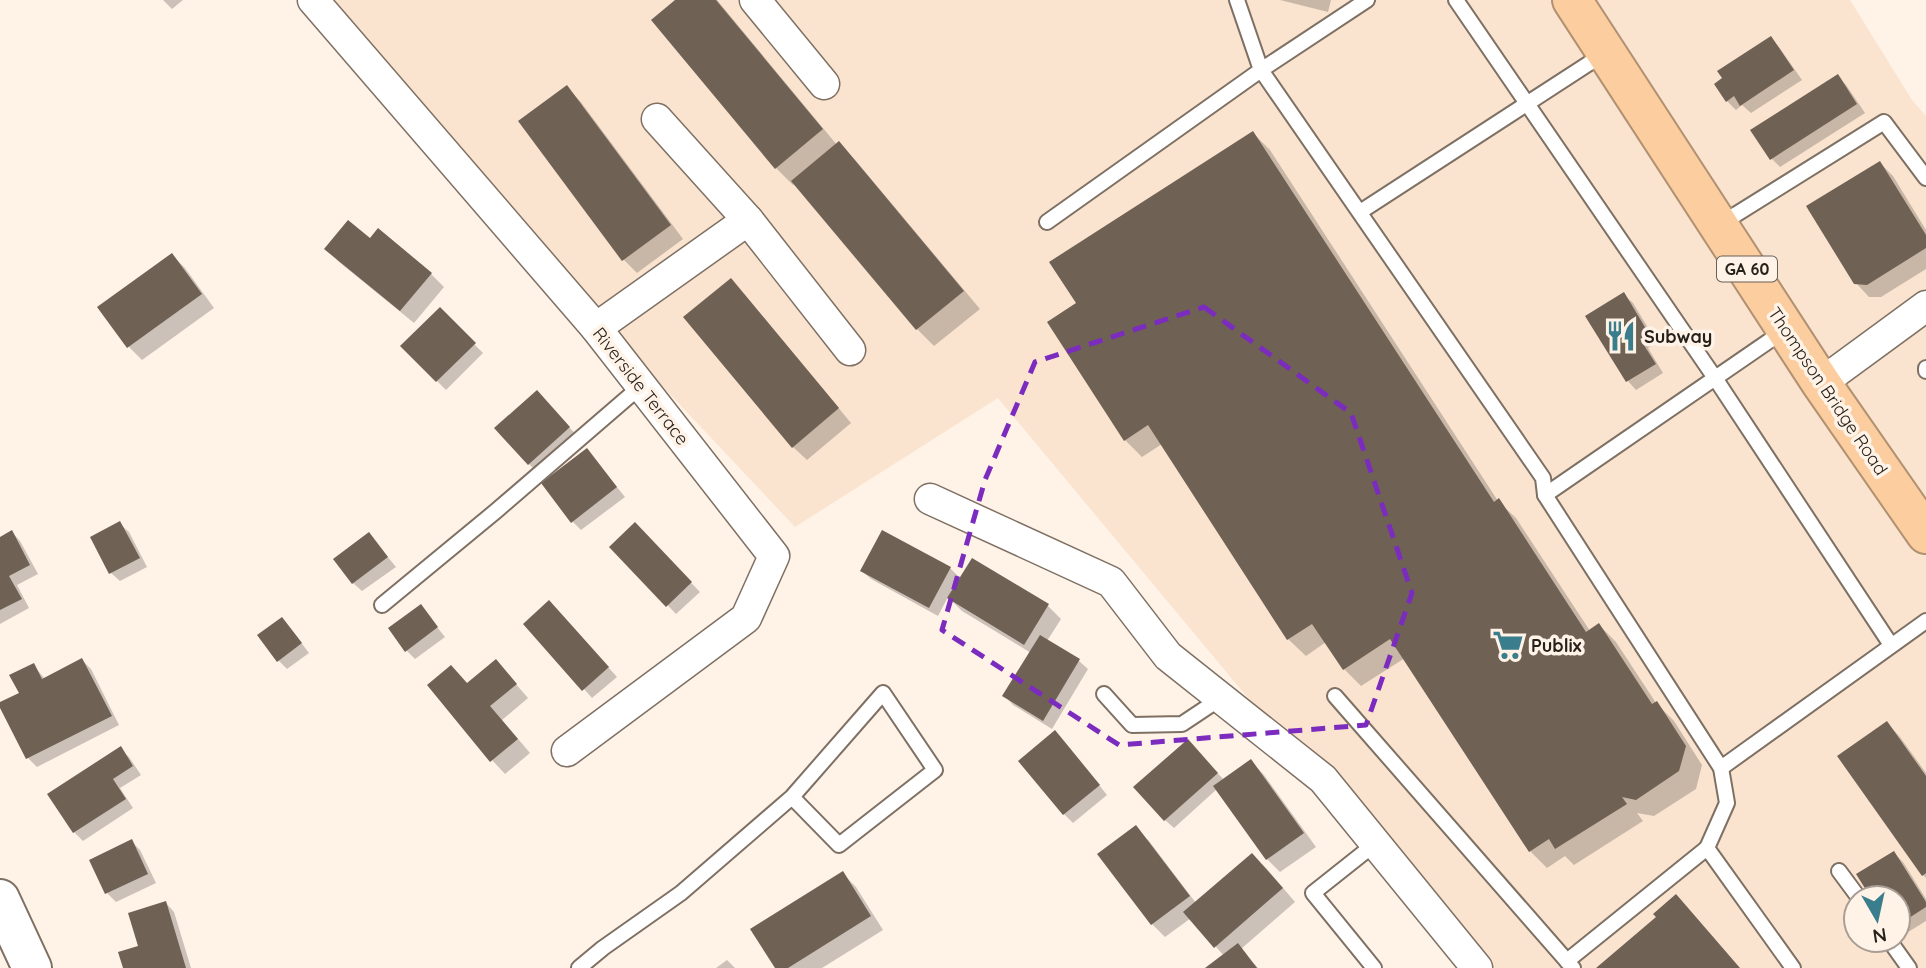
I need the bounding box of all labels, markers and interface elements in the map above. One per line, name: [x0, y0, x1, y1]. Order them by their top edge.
road number: GA 60: [1717, 256, 1777, 282]
street label: Thompson Bridge Road: [1763, 303, 1893, 479]
restaurant icon: Subway: [1604, 319, 1638, 353]
street label: Riverside Terrace: [588, 322, 694, 450]
place label: Subway: [1644, 325, 1712, 348]
supermarket icon: Publix: [1491, 628, 1525, 662]
place label: Publix: [1531, 634, 1582, 657]
north arrow: [1842, 884, 1912, 954]
text: N: [1871, 923, 1888, 949]

